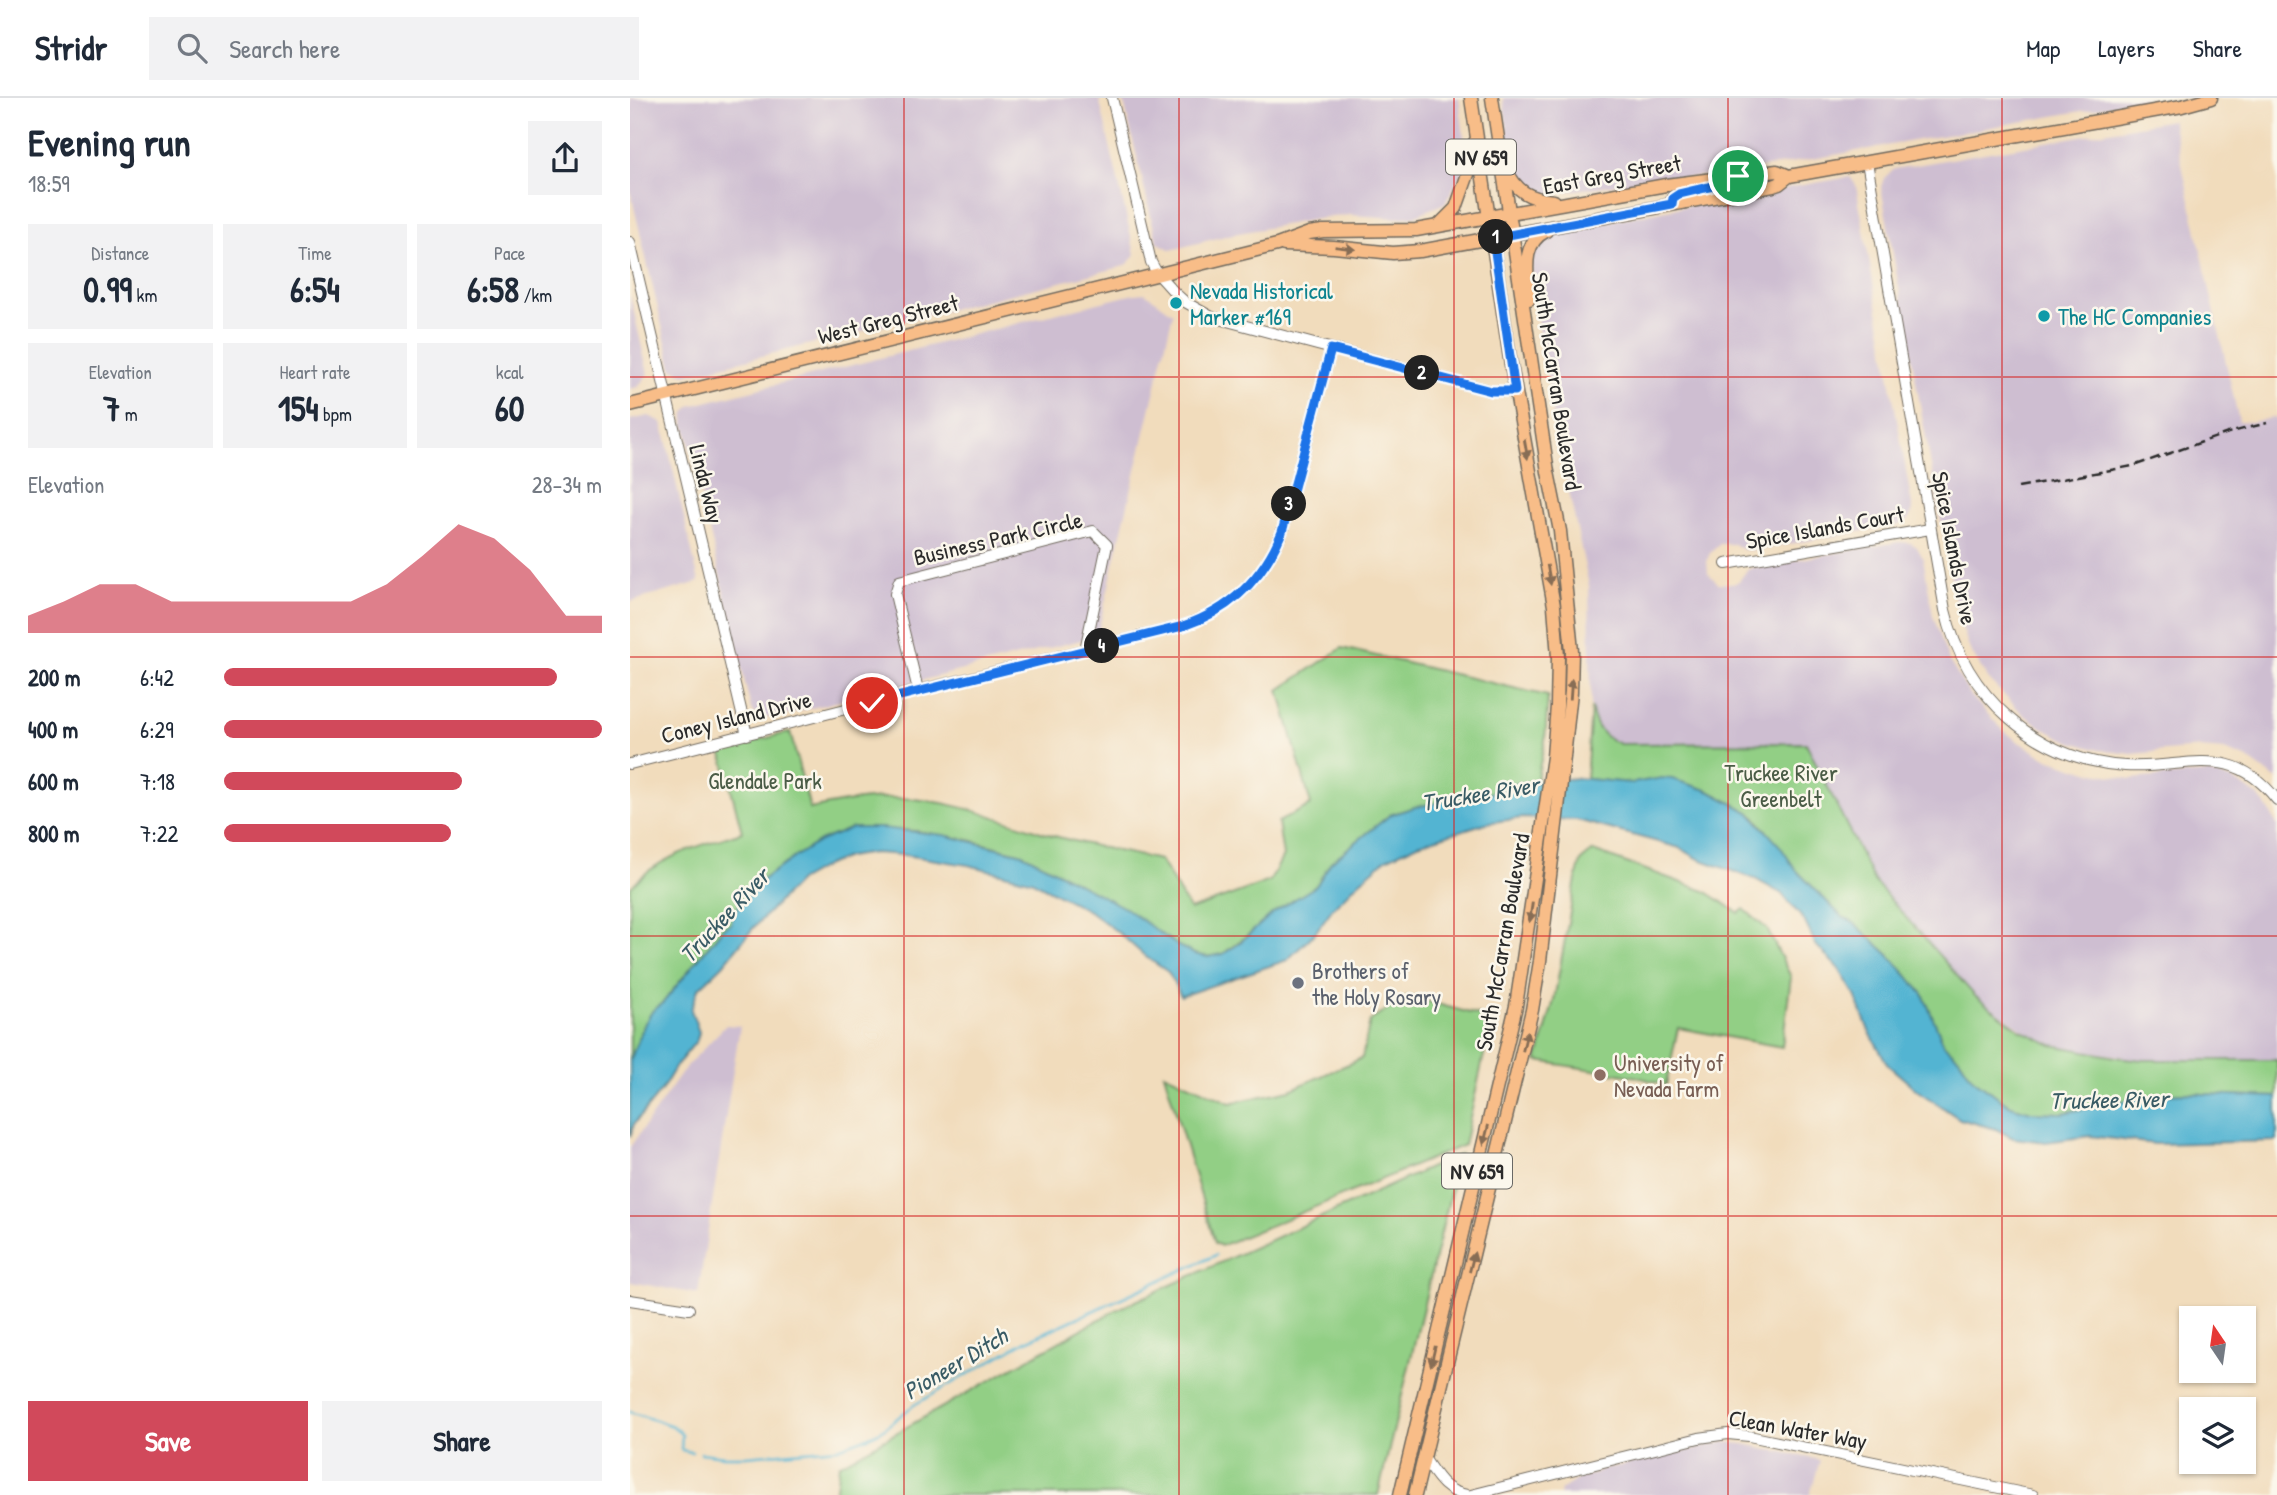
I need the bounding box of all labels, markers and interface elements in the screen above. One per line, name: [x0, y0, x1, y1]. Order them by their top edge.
search box: [149, 17, 639, 80]
text: Stridr: [35, 26, 107, 70]
icon: search: [173, 29, 211, 67]
text: Search here: [229, 31, 340, 66]
text: Map: [2026, 32, 2060, 64]
text: Layers: [2098, 32, 2155, 64]
text: Share: [2193, 32, 2242, 64]
text: Evening run: [28, 116, 191, 168]
button: share: [528, 121, 602, 195]
road number: NV 659: [1446, 140, 1516, 174]
street label: East Greg Street: [1541, 146, 1684, 201]
pin: [1708, 146, 1768, 206]
icon: arrive: [1719, 157, 1757, 195]
text: 18:59: [28, 168, 70, 199]
pin: 1: [1478, 220, 1514, 254]
text: 1: [1492, 223, 1499, 249]
text: Distance: [91, 240, 149, 266]
text: Time: [298, 240, 332, 266]
text: Pace: [494, 240, 525, 266]
one-way arrow: [1334, 243, 1356, 254]
text: 0.99: [83, 266, 132, 313]
text: 6:54: [290, 266, 340, 313]
text: 6:58: [467, 266, 519, 313]
street label: South McCarran Boulevard: [1524, 270, 1590, 492]
place label: Nevada Historical Marker #169: [1190, 275, 1334, 332]
text: km: [132, 282, 157, 308]
text: /km: [519, 282, 552, 308]
street label: West Greg Street: [815, 286, 962, 351]
marker: Nevada Historical Marker #169: [1168, 295, 1184, 311]
place label: The HC Companies: [2058, 301, 2212, 332]
marker: The HC Companies: [2036, 308, 2052, 324]
pin: 2: [1404, 356, 1440, 390]
text: Elevation: [89, 359, 152, 385]
text: Heart rate: [280, 359, 350, 385]
text: kcal: [496, 359, 524, 385]
text: 2: [1417, 359, 1426, 385]
text: 7: [103, 385, 120, 432]
text: 154: [278, 385, 319, 432]
text: 60: [495, 385, 524, 432]
text: m: [120, 401, 138, 427]
text: bpm: [319, 401, 352, 427]
one-way arrow: [1521, 438, 1532, 460]
street label: Linda Way: [682, 441, 732, 527]
text: Elevation: [28, 469, 104, 500]
text: 28–34 m: [532, 469, 602, 500]
street label: Spice Islands Drive: [1925, 469, 1985, 627]
pin: 3: [1272, 486, 1306, 522]
text: 3: [1284, 490, 1293, 516]
street label: Spice Islands Court: [1744, 498, 1907, 556]
street label: Business Park Circle: [911, 504, 1085, 572]
one-way arrow: [1544, 564, 1555, 586]
pin: 4: [1084, 628, 1120, 664]
text: 4: [1098, 632, 1105, 658]
text: 200 m: [28, 662, 80, 693]
text: 6:42: [140, 662, 174, 693]
pin: [842, 673, 902, 733]
one-way arrow: [1565, 678, 1576, 700]
street label: Coney Island Drive: [658, 683, 814, 751]
icon: check: [853, 684, 891, 722]
text: 400 m: [28, 714, 78, 745]
text: 6:29: [140, 714, 174, 745]
park label: Truckee River Greenbelt: [1724, 757, 1838, 814]
park label: Glendale Park: [708, 765, 822, 796]
text: 600 m: [28, 766, 79, 797]
text: 7:18: [140, 766, 175, 797]
water label: Truckee River: [1419, 767, 1544, 818]
text: 800 m: [28, 818, 80, 849]
text: 7:22: [140, 818, 178, 849]
street label: South McCarran Boulevard: [1468, 831, 1536, 1053]
water label: Truckee River: [672, 859, 778, 969]
one-way arrow: [1525, 901, 1536, 923]
place label: Brothers of the Holy Rosary: [1312, 955, 1442, 1012]
marker: Brothers of the Holy Rosary: [1290, 975, 1306, 991]
one-way arrow: [1519, 1030, 1530, 1052]
place label: University of Nevada Farm: [1614, 1047, 1725, 1104]
marker: University of Nevada Farm: [1592, 1067, 1608, 1083]
water label: Truckee River: [2049, 1082, 2171, 1116]
one-way arrow: [1480, 1124, 1491, 1146]
road number: NV 659: [1442, 1154, 1512, 1188]
one-way arrow: [1467, 1251, 1478, 1273]
north arrow: [2179, 1306, 2256, 1382]
map controls: [2179, 1306, 2256, 1474]
water label: Pioneer Ditch: [897, 1318, 1014, 1407]
one-way arrow: [1427, 1345, 1438, 1367]
button: layers: [2179, 1397, 2256, 1474]
button: Save: [28, 1401, 308, 1481]
button: Share: [322, 1401, 602, 1481]
street label: Clean Water Way: [1726, 1402, 1870, 1456]

